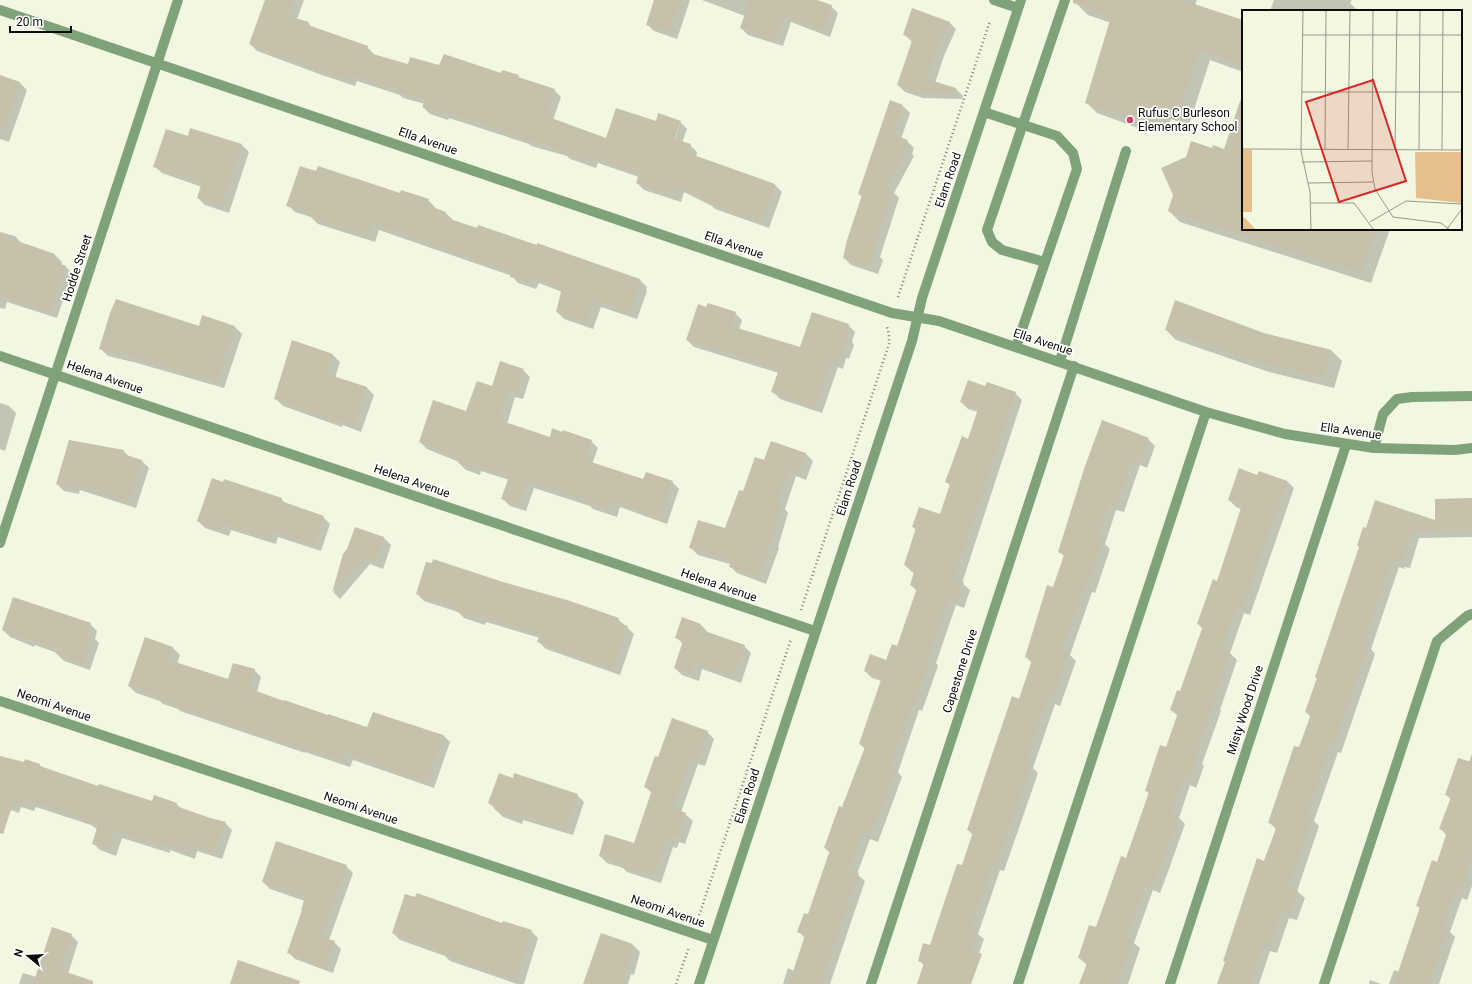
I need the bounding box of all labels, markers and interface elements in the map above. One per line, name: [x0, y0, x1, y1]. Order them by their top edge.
scale bar: [10, 8, 71, 34]
inset map: [1242, 10, 1462, 230]
text: 20 m: [16, 15, 43, 29]
place label: Rufus C Burleson Elementary School: [1138, 106, 1238, 134]
marker: Rufus C Burleson Elementary School: [1125, 115, 1135, 125]
street label: Ella Avenue: [397, 124, 459, 158]
street label: Elam Road: [932, 151, 964, 209]
street label: Ella Avenue: [703, 228, 765, 262]
street label: Hodde Street: [60, 233, 94, 303]
street label: Ella Avenue: [1012, 326, 1074, 358]
street label: Helena Avenue: [65, 357, 145, 397]
street label: Ella Avenue: [1320, 420, 1382, 442]
street label: Elam Road: [833, 459, 865, 517]
street label: Helena Avenue: [372, 461, 452, 501]
street label: Helena Avenue: [679, 565, 759, 605]
street label: Capestone Drive: [940, 627, 980, 715]
street label: Misty Wood Drive: [1224, 664, 1266, 756]
street label: Neomi Avenue: [15, 686, 93, 724]
street label: Elam Road: [731, 767, 763, 825]
street label: Neomi Avenue: [322, 789, 400, 827]
street label: Neomi Avenue: [629, 892, 707, 930]
north arrow: [8, 936, 48, 976]
text: N: [12, 947, 26, 959]

